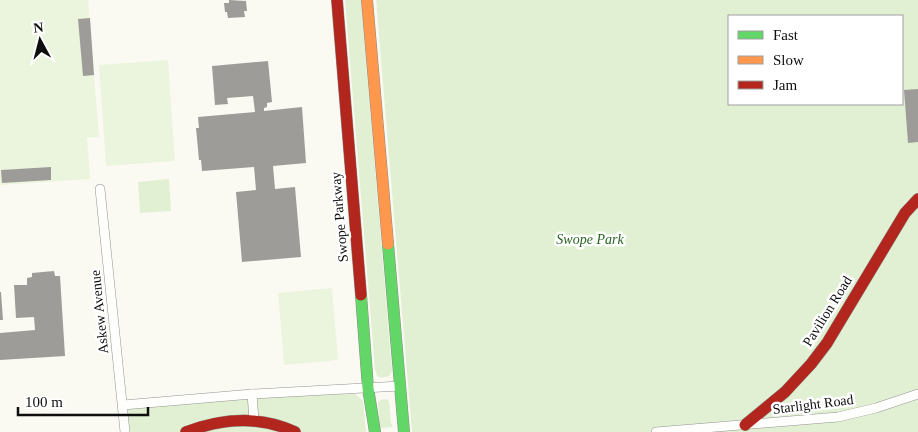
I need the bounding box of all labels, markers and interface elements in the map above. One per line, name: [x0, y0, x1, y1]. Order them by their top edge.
north arrow: [15, 15, 65, 65]
legend: [728, 15, 903, 105]
text: N: [33, 20, 44, 36]
text: Fast: [773, 27, 799, 43]
text: Slow: [773, 52, 804, 68]
text: Jam: [773, 77, 797, 93]
street label: Swope Parkway: [328, 171, 351, 263]
park label: Swope Park: [556, 232, 624, 247]
street label: Askew Avenue: [88, 269, 111, 355]
street label: Pavilion Road: [800, 273, 855, 349]
scale bar: [18, 384, 148, 416]
street label: Starlight Road: [772, 392, 854, 417]
text: 100 m: [25, 394, 63, 410]

